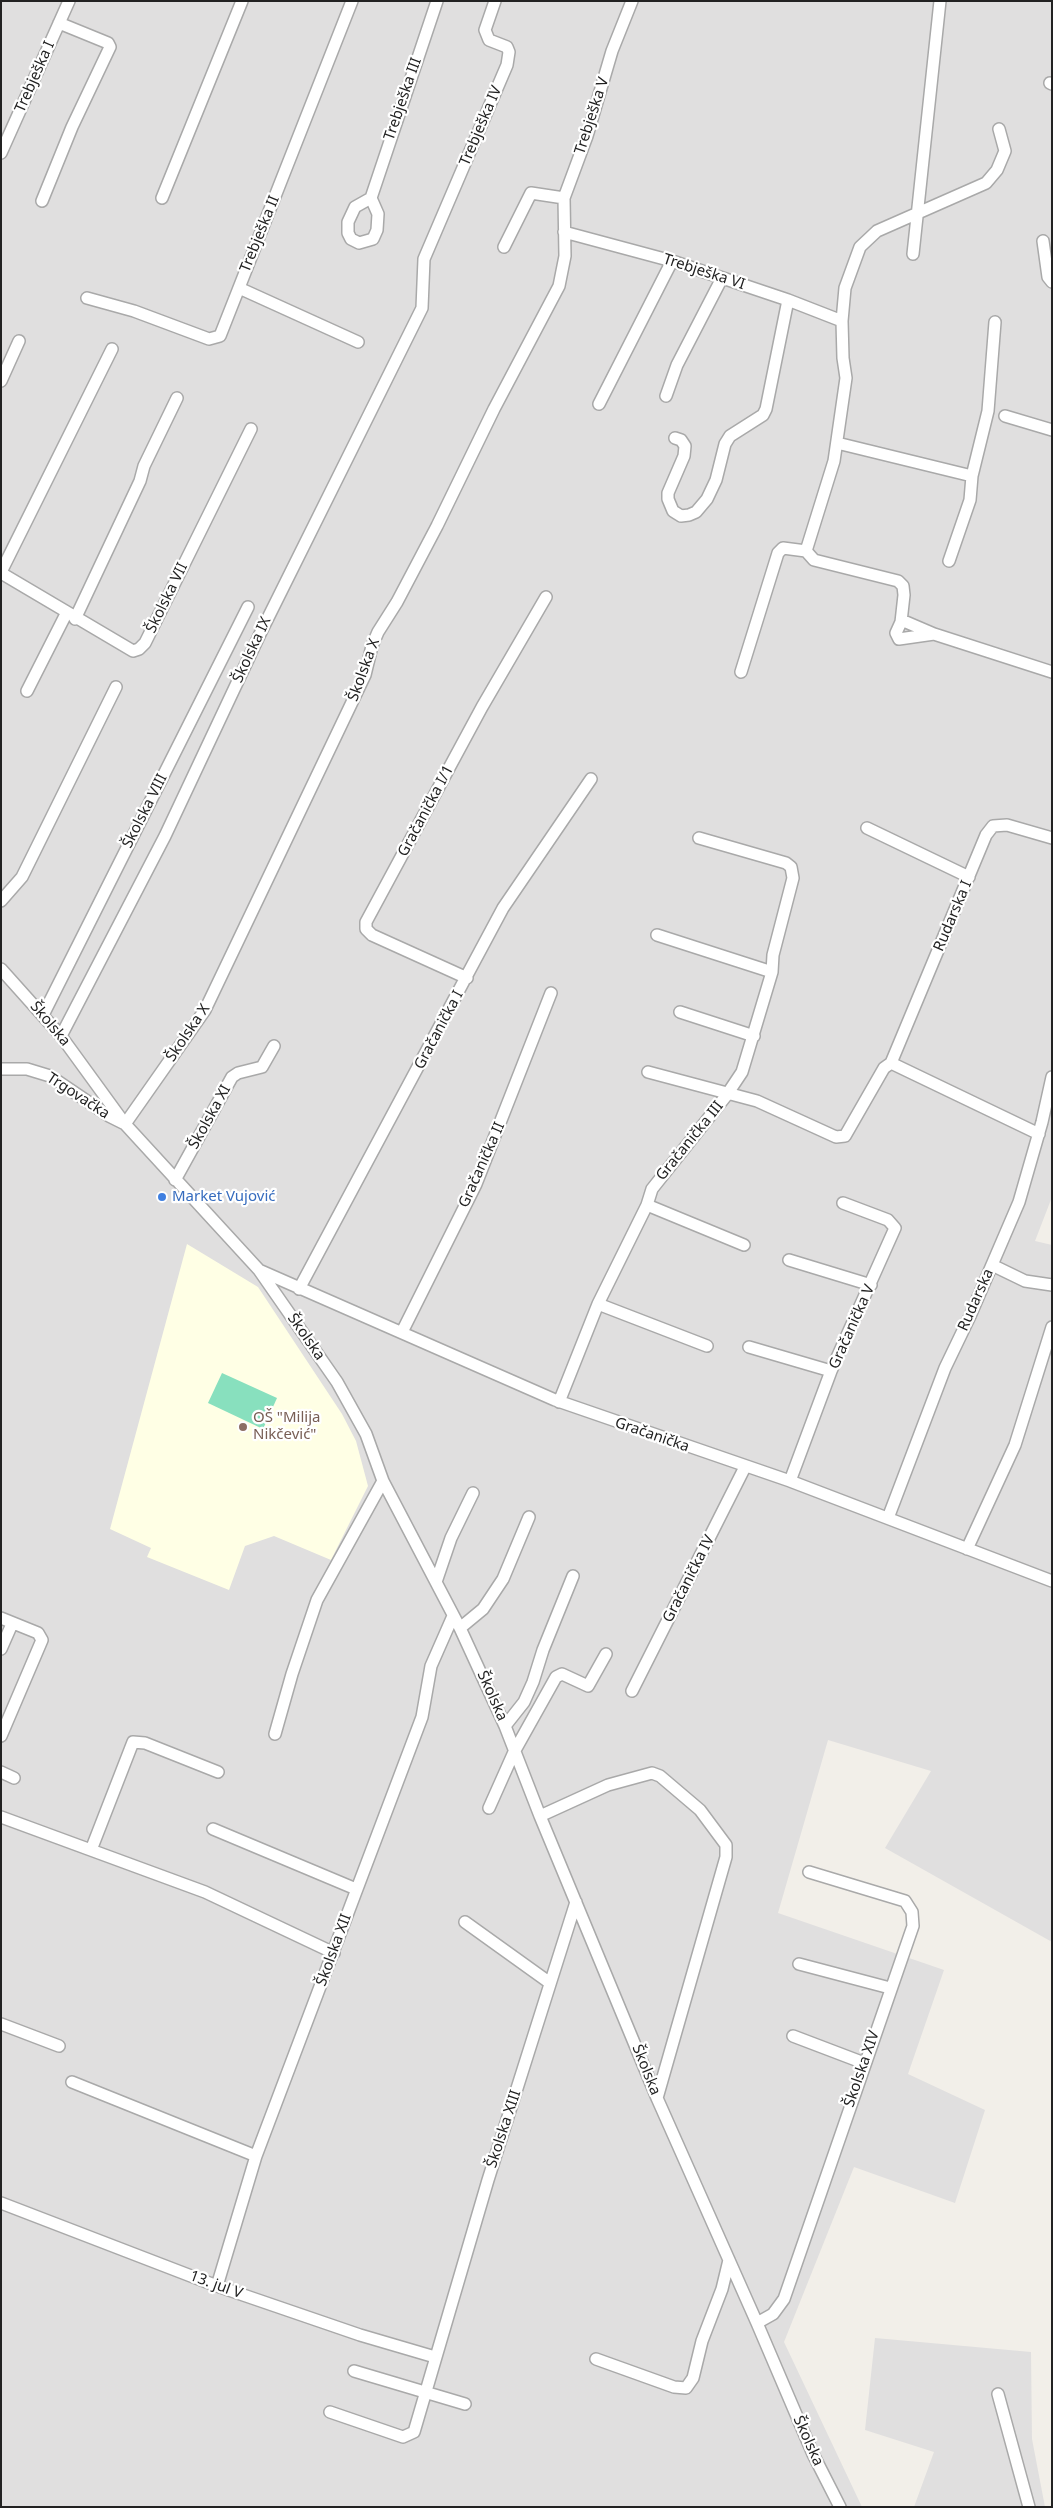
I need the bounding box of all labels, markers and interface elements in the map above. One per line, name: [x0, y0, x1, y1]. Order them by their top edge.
street label: Trebješka I: [11, 39, 59, 115]
street label: Trebješka III: [380, 55, 426, 143]
street label: Trebješka V: [571, 75, 613, 157]
street label: Trebješka IV: [456, 83, 506, 169]
street label: Trebješka II: [236, 193, 284, 275]
street label: Trebješka VI: [661, 250, 747, 294]
street label: Školska VII: [142, 560, 192, 636]
street label: Školska IX: [229, 614, 275, 686]
street label: Školska X: [344, 636, 384, 704]
street label: Gračanička I/1: [394, 762, 458, 860]
street label: Školska VIII: [119, 771, 171, 851]
street label: Rudarska I: [930, 878, 976, 954]
street label: Gračanička I: [411, 988, 467, 1072]
street label: Školska: [26, 998, 74, 1050]
street label: Školska X: [162, 1001, 214, 1065]
street label: Trgovačka: [43, 1069, 113, 1123]
street label: Školska XI: [185, 1082, 235, 1152]
street label: Gračanička III: [653, 1098, 727, 1184]
street label: Gračanička II: [455, 1119, 509, 1211]
place label: Market Vujović: [172, 1188, 275, 1206]
marker: Market Vujović: [156, 1191, 168, 1203]
street label: Rudarska: [954, 1266, 998, 1334]
street label: Gračanička V: [825, 1282, 879, 1372]
street label: Školska: [283, 1310, 329, 1364]
place label: OŠ "Milija Nikčević": [253, 1409, 320, 1444]
street label: Gračanička: [612, 1414, 692, 1456]
marker: OŠ "Milija Nikčević": [237, 1421, 249, 1433]
street label: Gračanička IV: [659, 1532, 719, 1626]
street label: Školska: [473, 1668, 511, 1724]
street label: Školska XII: [313, 1911, 355, 1989]
street label: Školska XIV: [841, 2028, 883, 2110]
street label: Školska: [628, 2042, 664, 2098]
street label: Školska XIII: [483, 2088, 525, 2170]
street label: 13. jul V: [187, 2267, 245, 2303]
street label: Školska: [789, 2413, 827, 2469]

